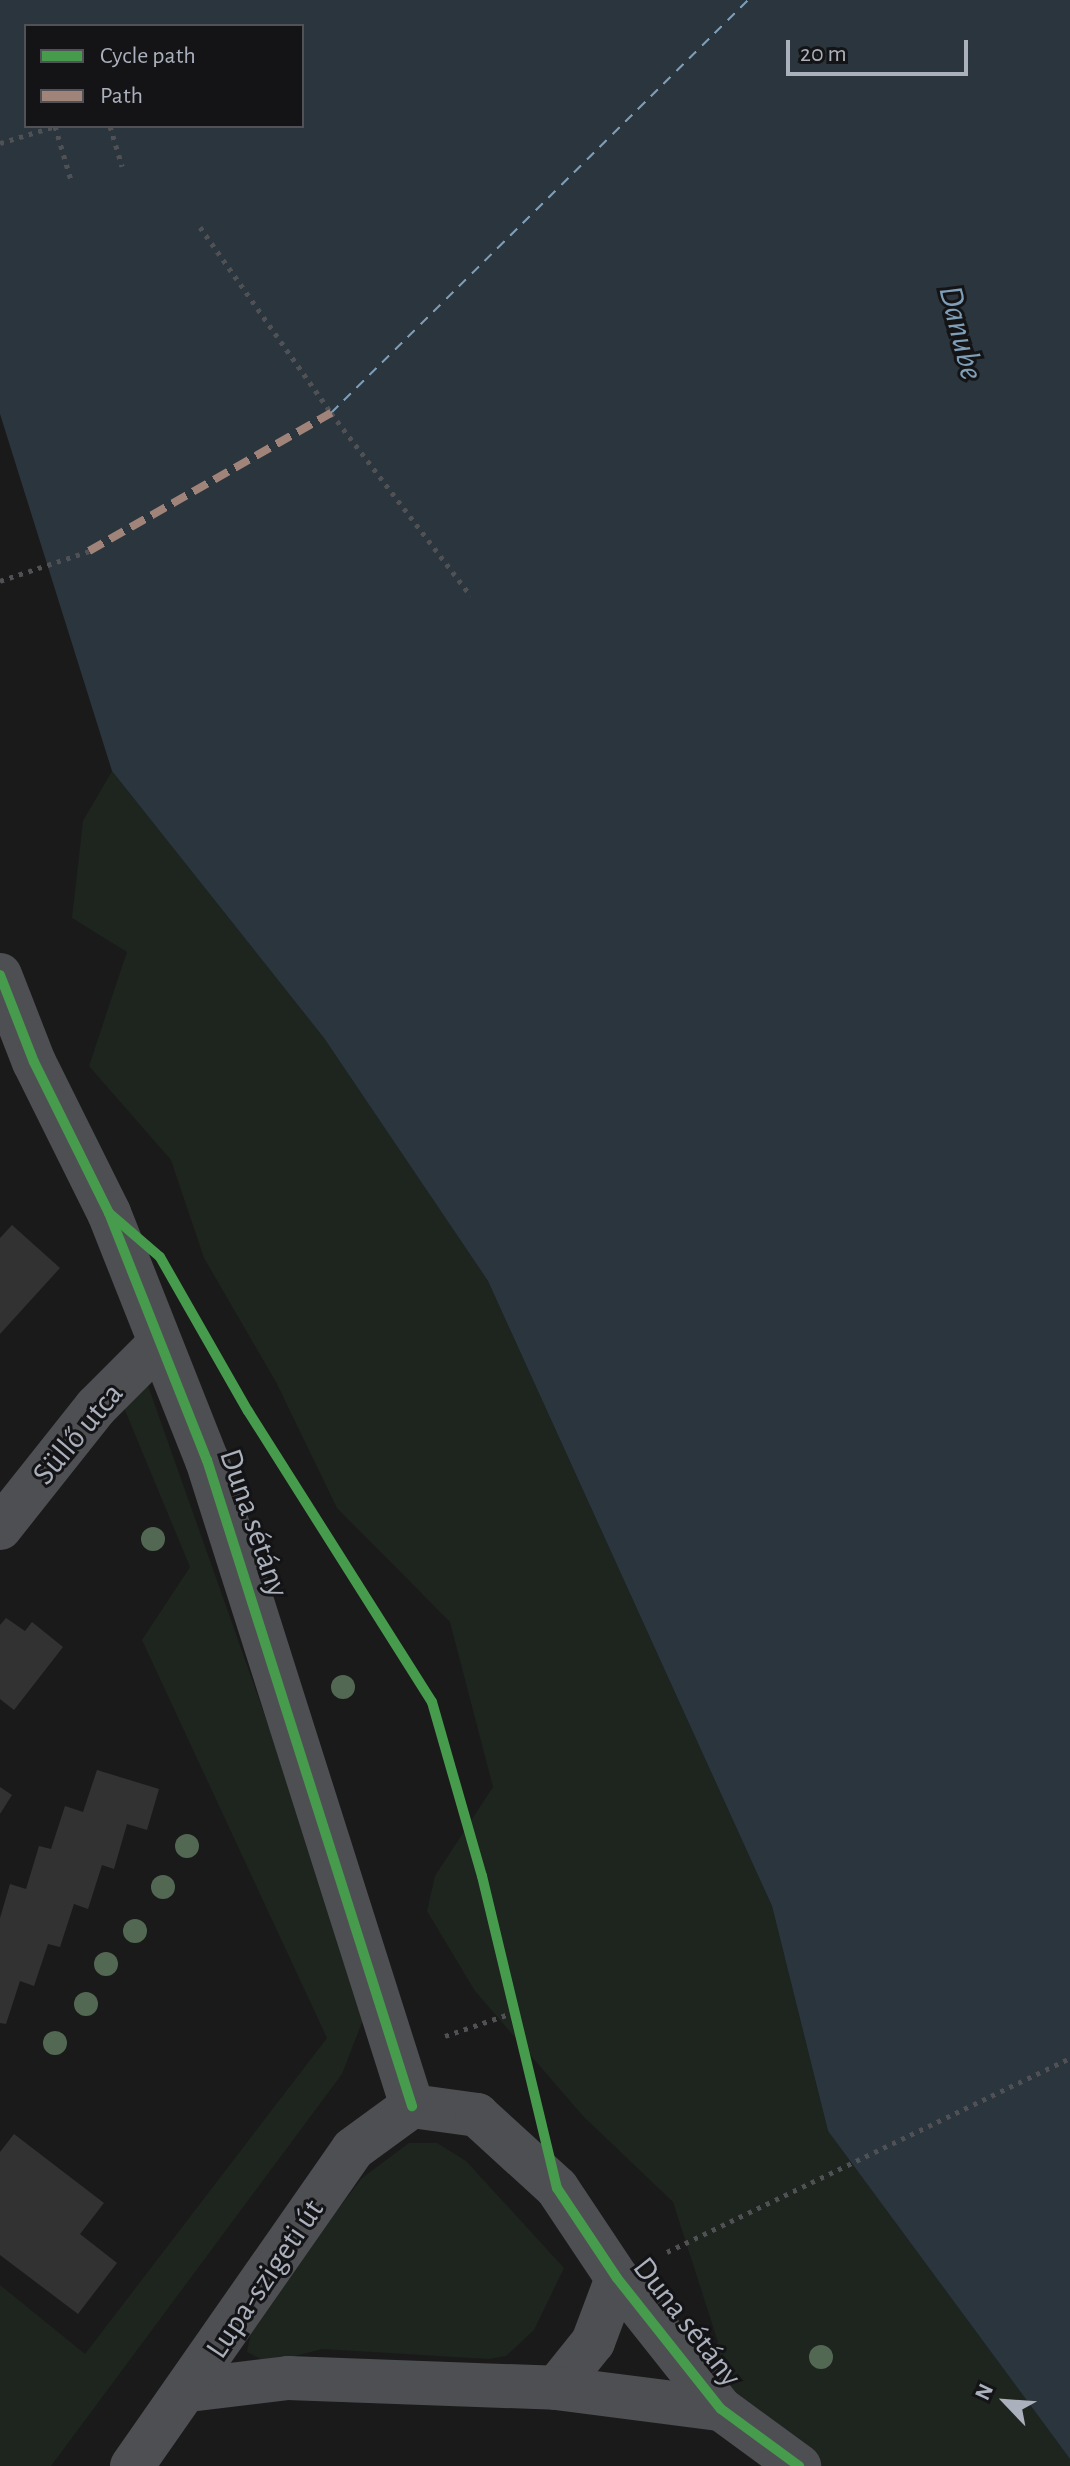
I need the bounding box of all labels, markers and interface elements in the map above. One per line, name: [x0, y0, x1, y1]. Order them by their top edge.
legend: [24, 24, 304, 128]
scale bar: [790, 24, 972, 74]
text: 20 m: [800, 42, 847, 66]
text: Cycle path: [100, 44, 196, 68]
text: Path: [100, 84, 143, 108]
water label: Danube: [929, 282, 991, 384]
street label: Süllő utca: [24, 1375, 132, 1493]
street label: Duna sétány: [211, 1444, 297, 1602]
street label: Lupa-szigeti út: [198, 2192, 332, 2366]
street label: Duna sétány: [624, 2249, 750, 2395]
north arrow: [966, 2362, 1046, 2442]
text: N: [971, 2380, 997, 2403]

